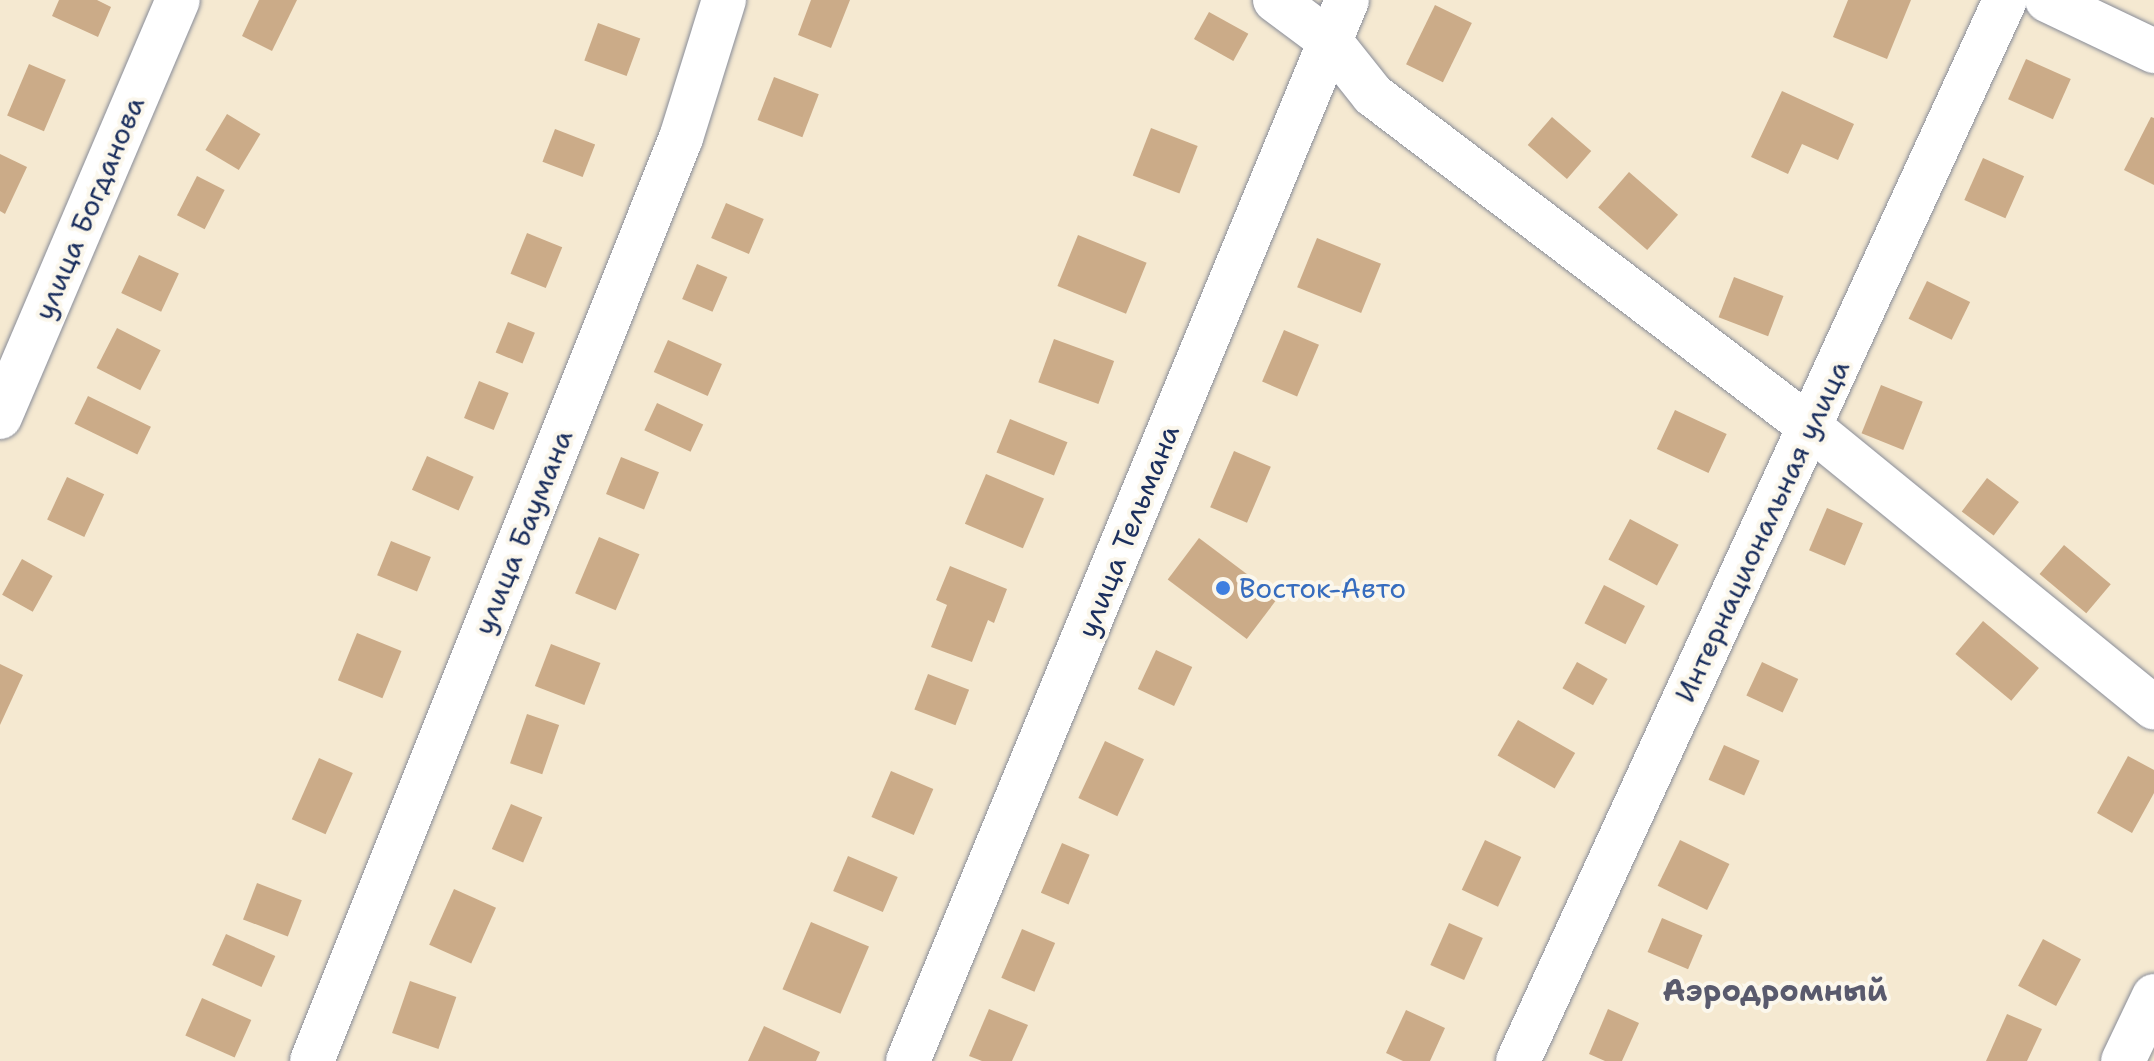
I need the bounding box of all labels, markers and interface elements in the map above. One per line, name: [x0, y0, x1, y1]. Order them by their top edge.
street label: улица Богданова: [27, 91, 151, 325]
street label: Интернациональная улица: [1668, 355, 1856, 707]
street label: улица Тельмана: [1070, 420, 1186, 642]
street label: улица Баумана: [467, 425, 579, 639]
place label: Восток-Авто: [1239, 571, 1406, 605]
marker: Восток-Авто: [1214, 579, 1232, 597]
district label: Аэродромный: [1662, 973, 1888, 1009]

